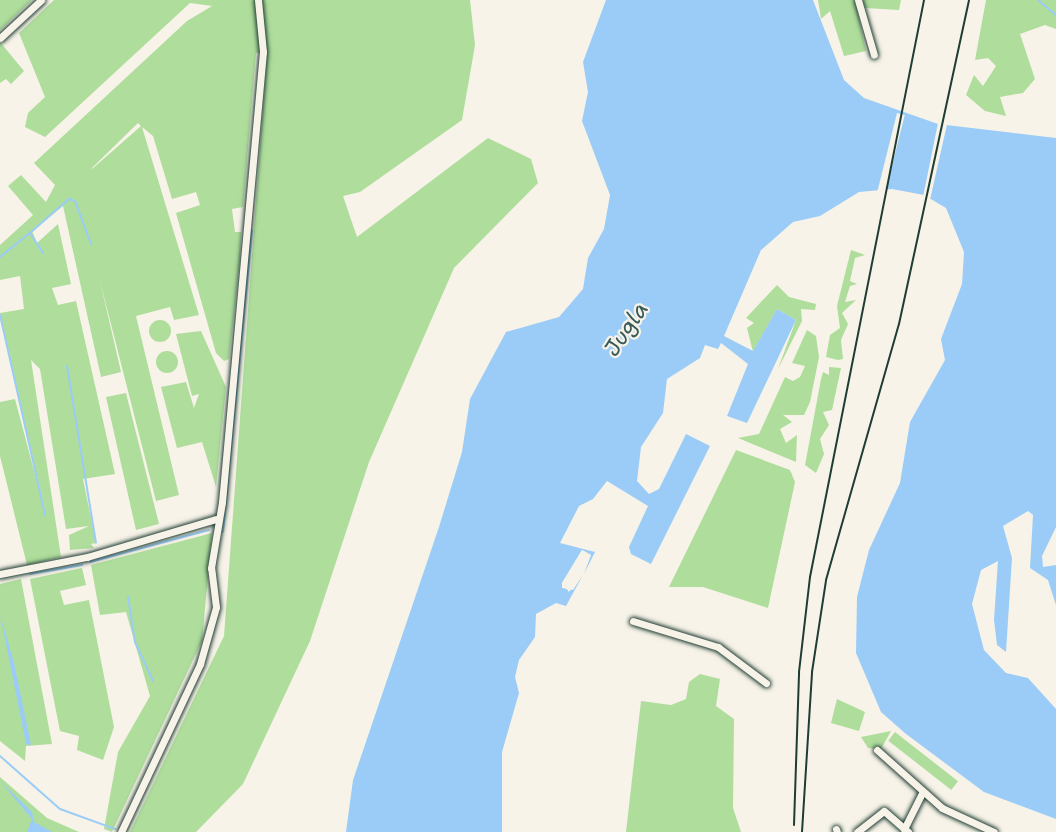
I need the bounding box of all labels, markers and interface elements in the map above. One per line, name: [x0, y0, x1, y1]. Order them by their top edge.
water label: Jugla: [598, 297, 654, 361]

